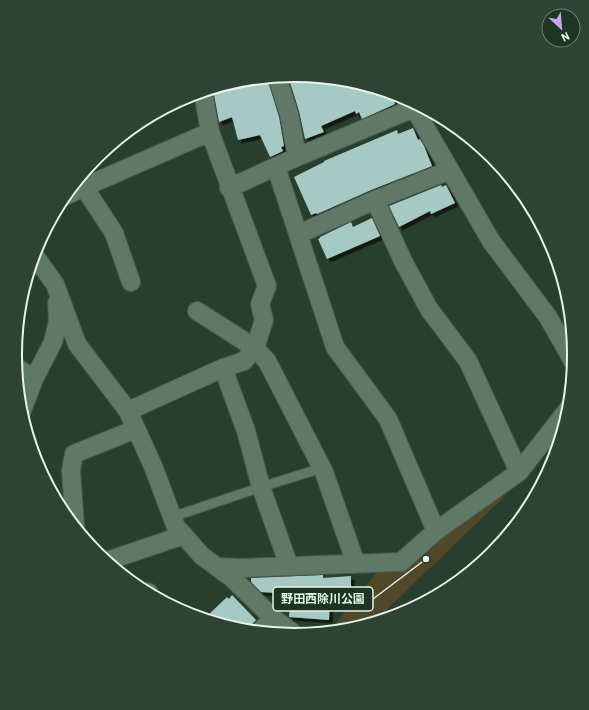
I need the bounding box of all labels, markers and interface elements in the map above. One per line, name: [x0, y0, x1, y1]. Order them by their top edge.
north arrow: [541, 8, 581, 48]
text: N: [559, 30, 572, 45]
callout: 野田西除川公園: [273, 587, 373, 611]
text: 野田西除川公園: [281, 591, 365, 605]

